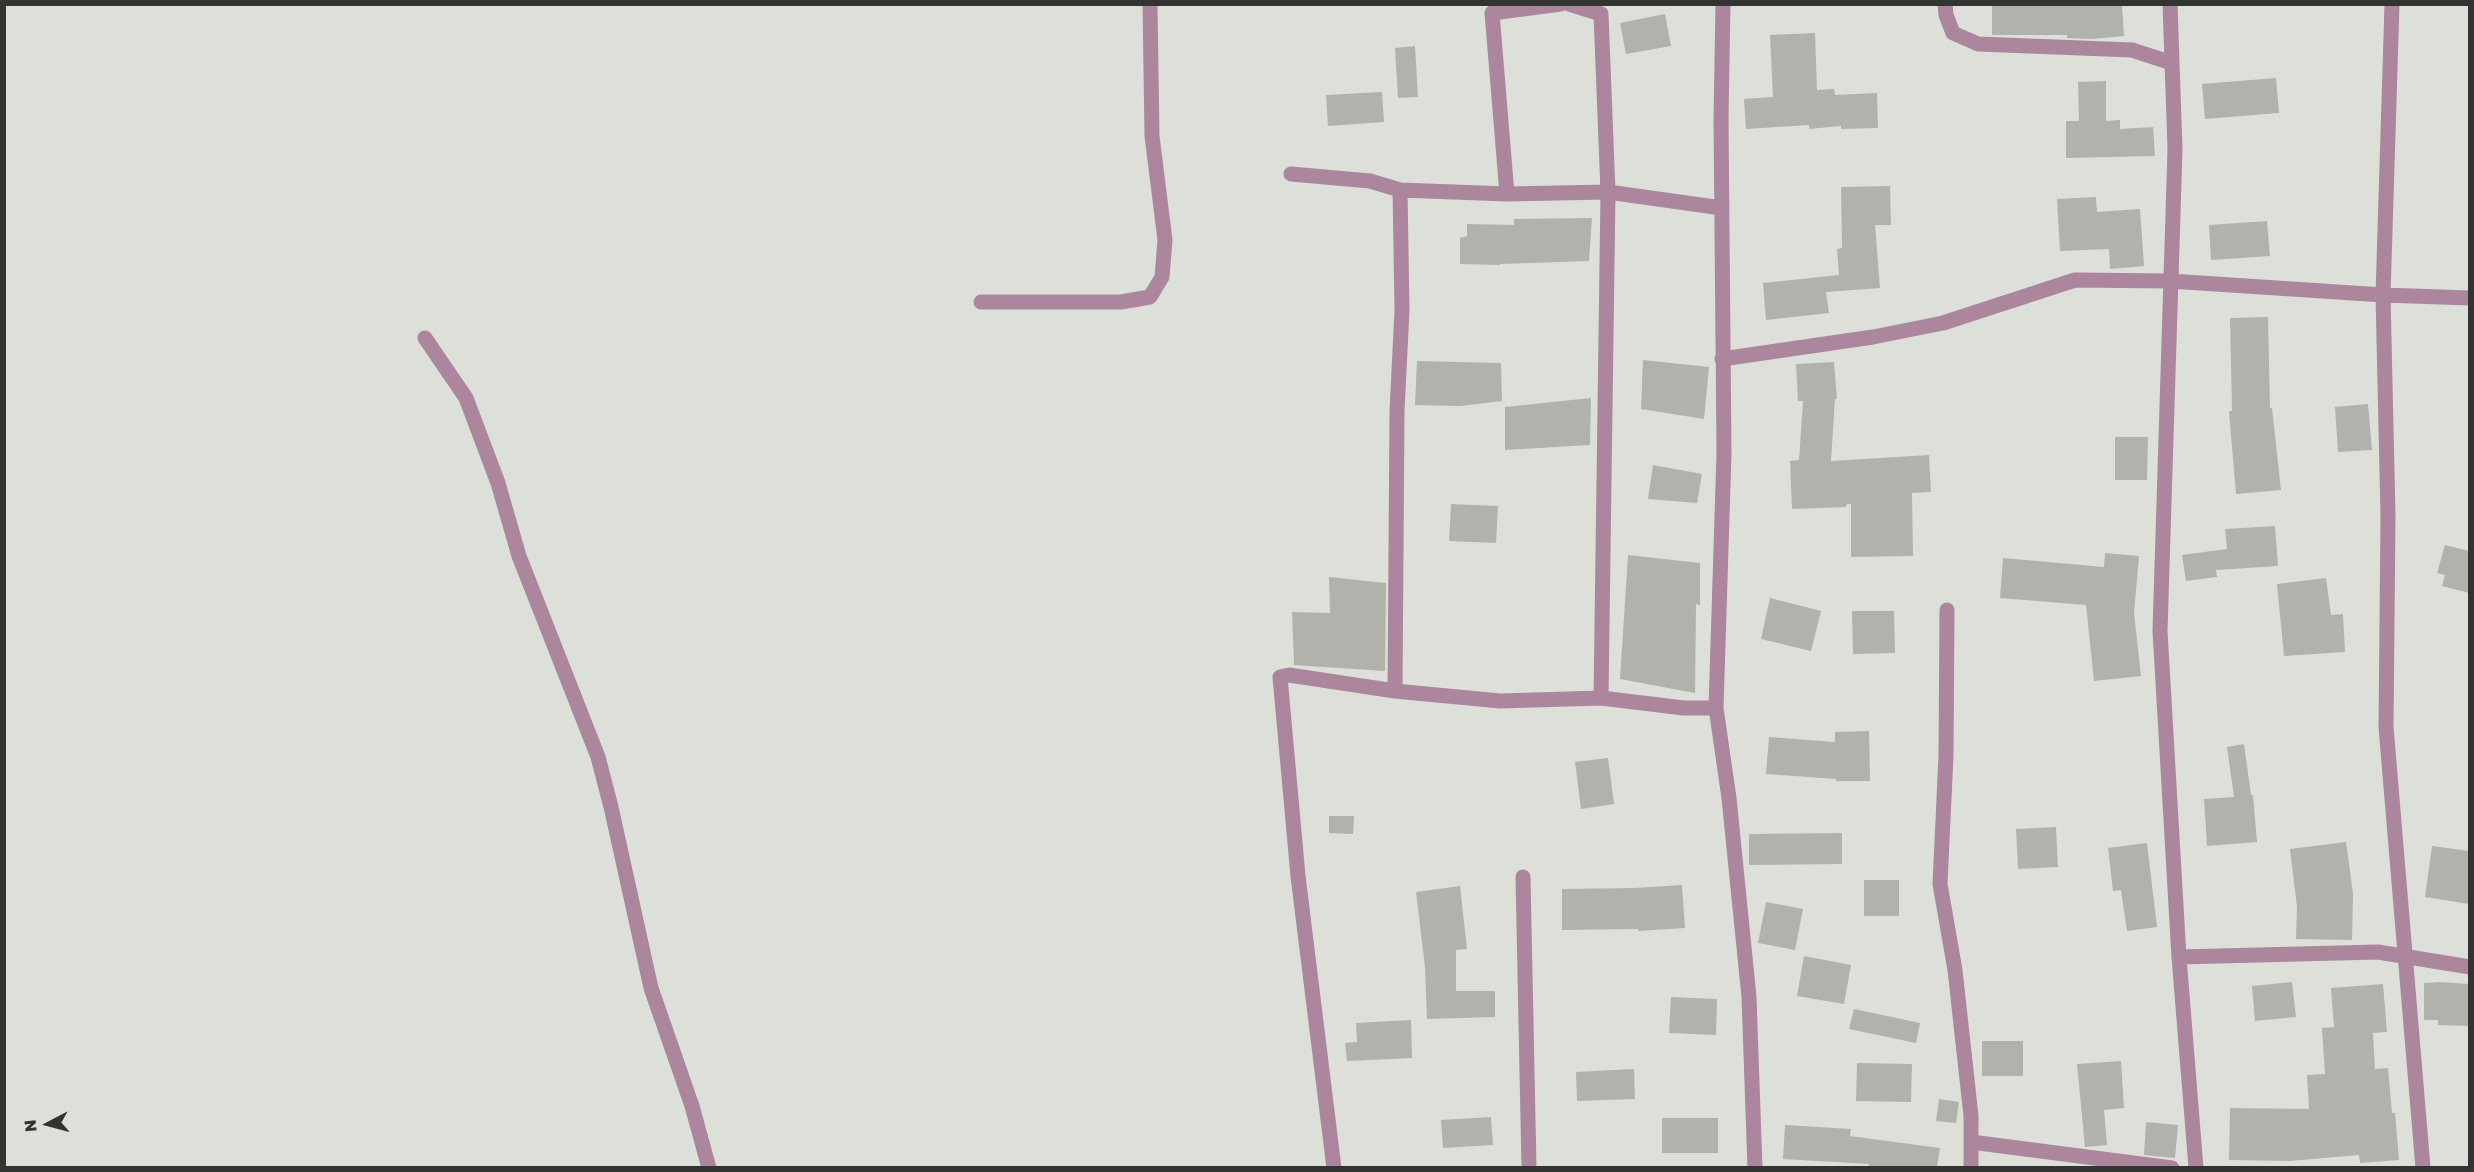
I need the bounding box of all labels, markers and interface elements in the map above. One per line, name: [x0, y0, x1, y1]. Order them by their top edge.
north arrow: [18, 1094, 78, 1154]
text: N: [20, 1119, 41, 1133]

